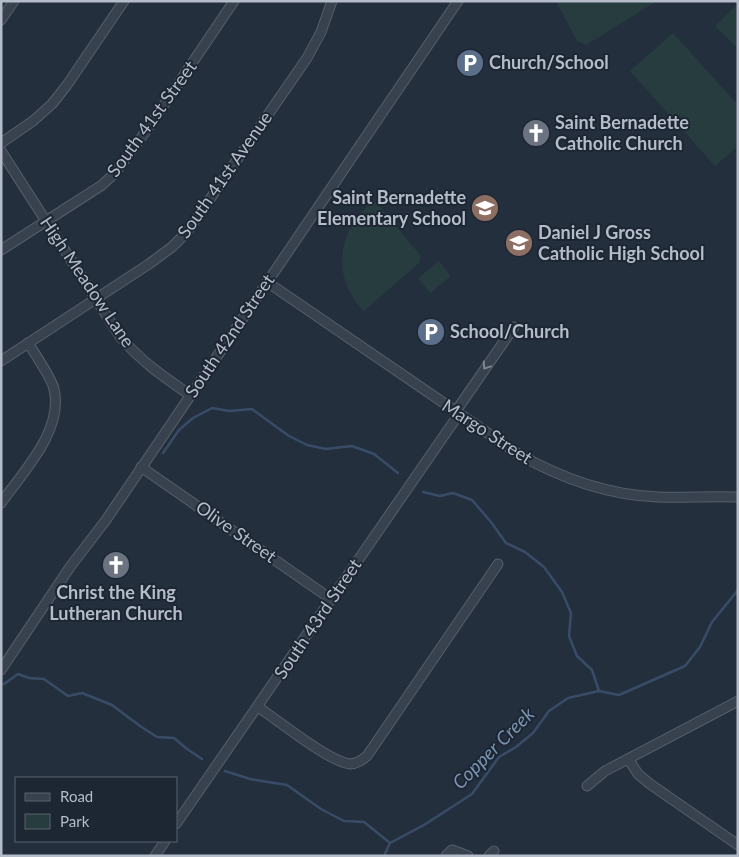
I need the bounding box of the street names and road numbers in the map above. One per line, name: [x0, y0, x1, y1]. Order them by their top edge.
street label: South 41st Street: [102, 56, 201, 181]
street label: South 41st Avenue: [172, 107, 276, 242]
street label: High Meadow Lane: [36, 212, 140, 351]
street label: South 42nd Street: [180, 269, 279, 401]
street label: Margo Street: [438, 394, 537, 469]
street label: Olive Street: [192, 495, 282, 567]
street label: South 43rd Street: [269, 554, 366, 683]

